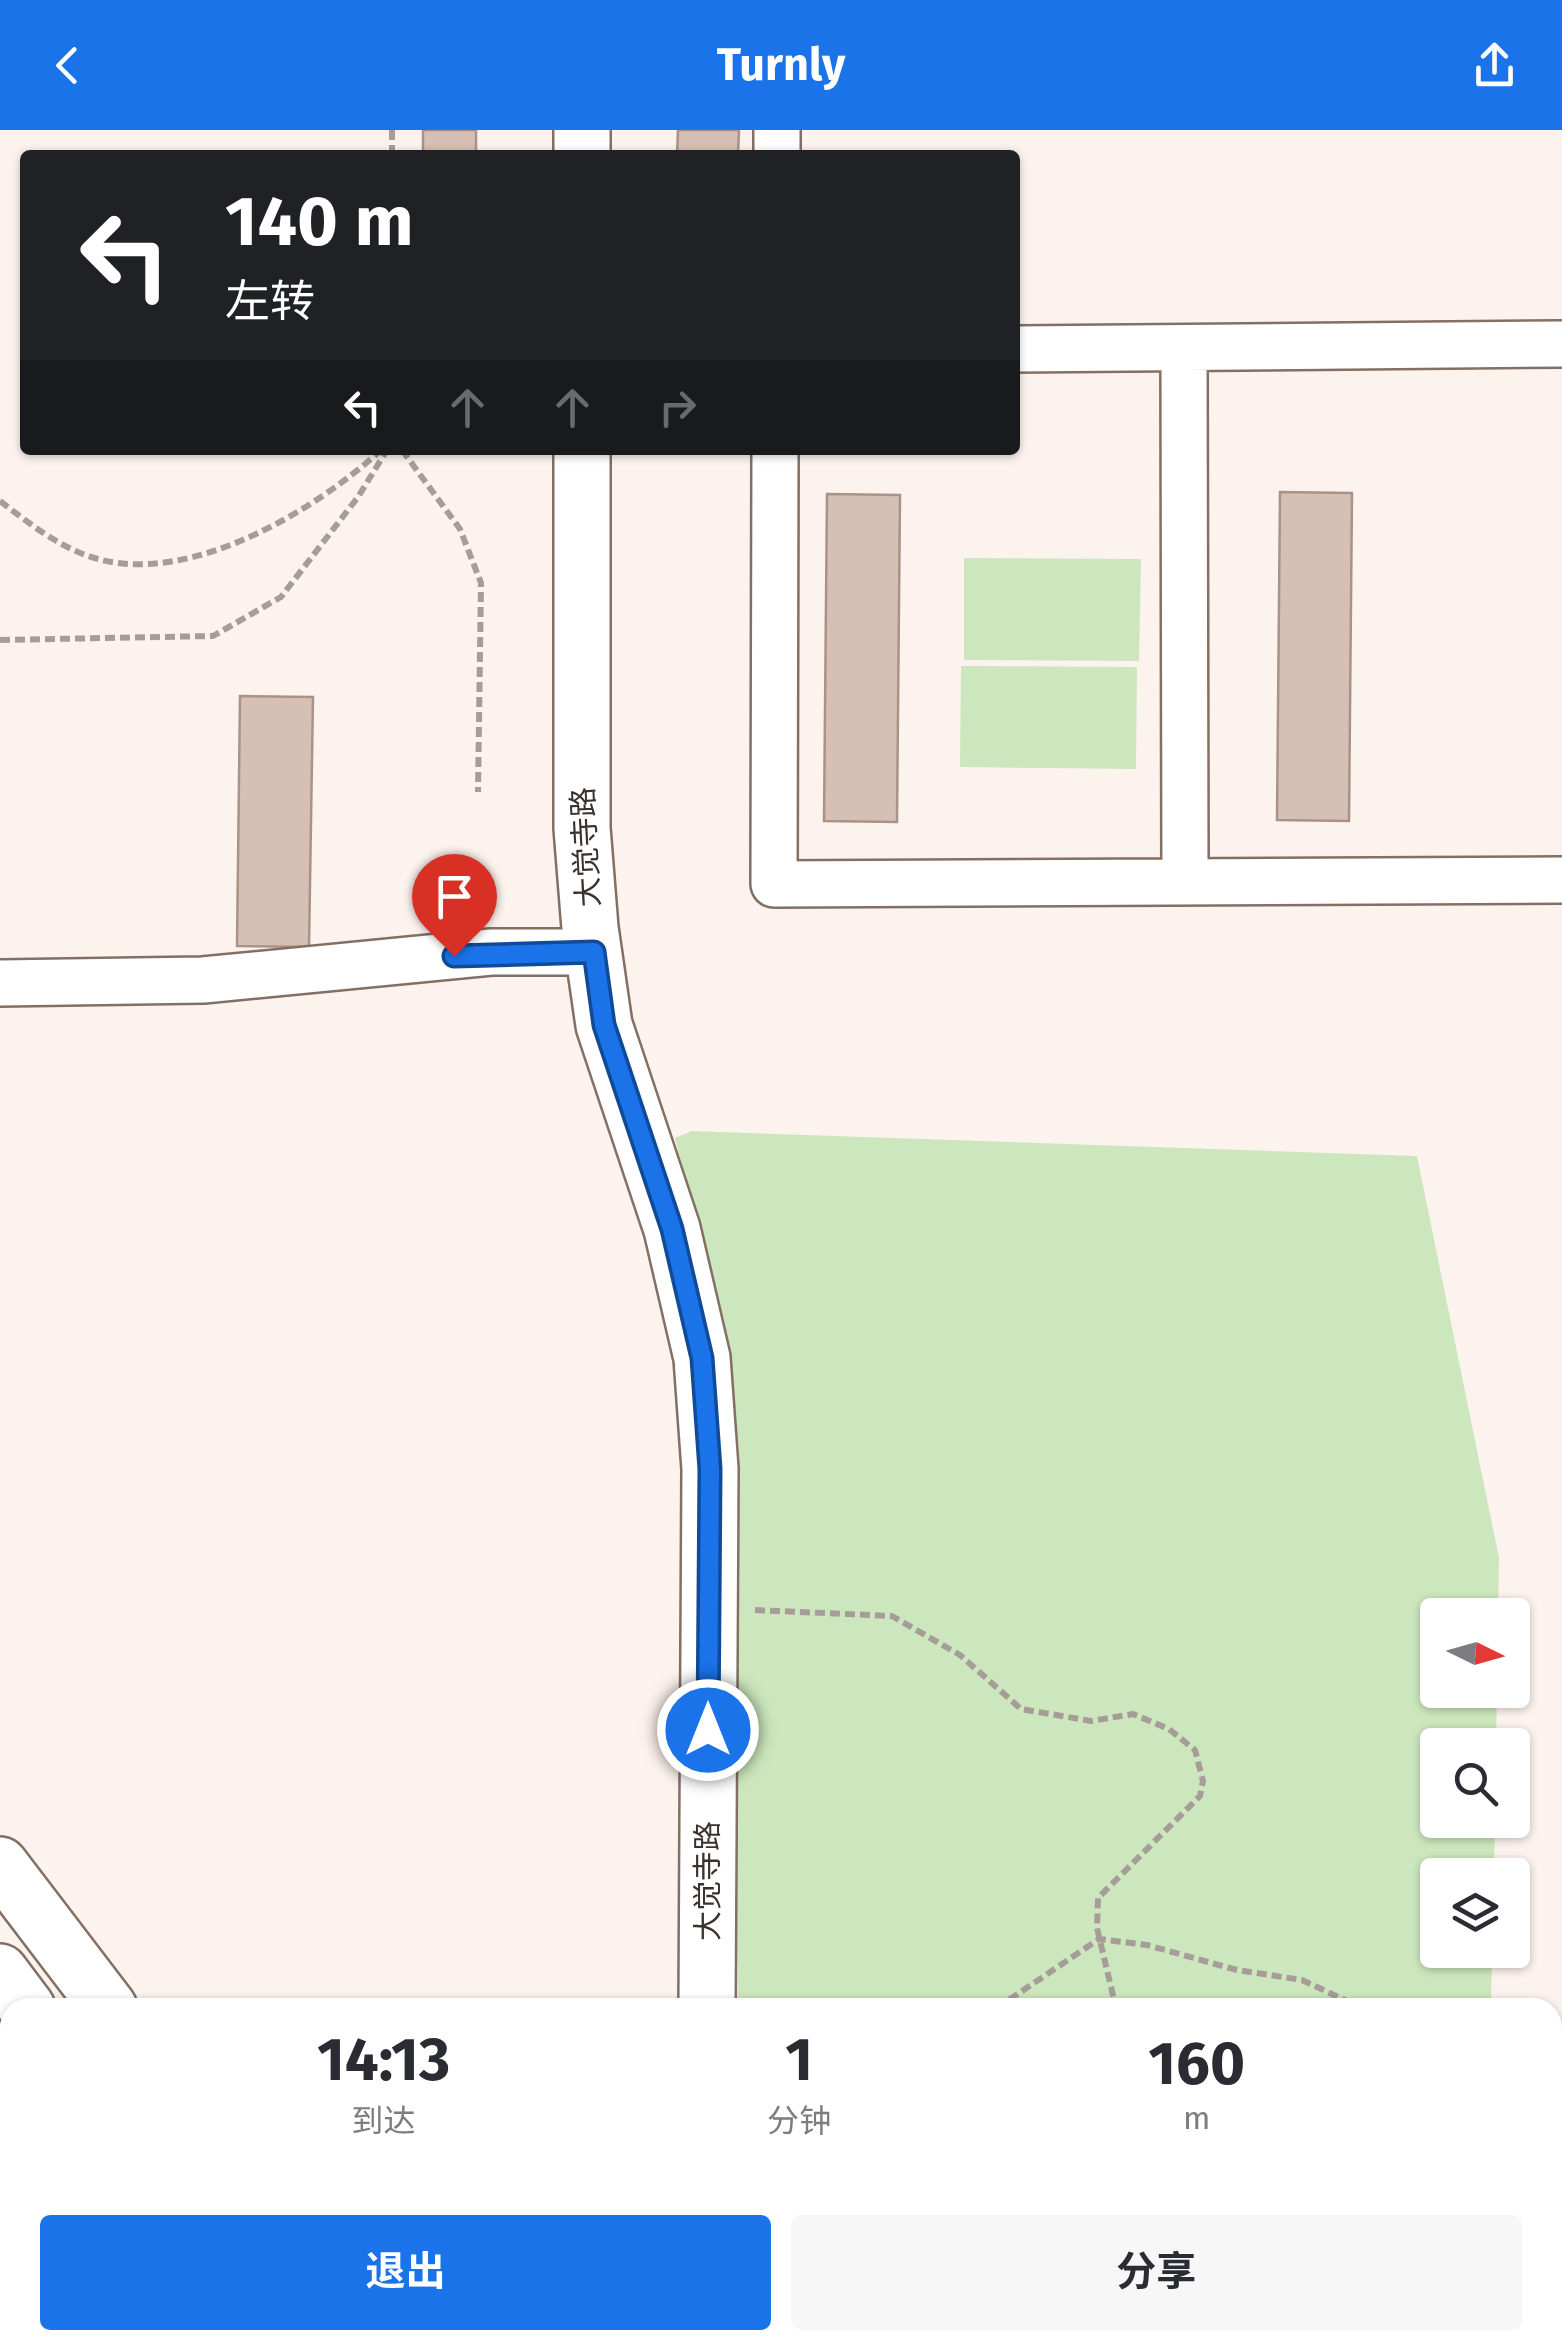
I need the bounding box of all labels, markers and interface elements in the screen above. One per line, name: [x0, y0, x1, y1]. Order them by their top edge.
icon: back: [40, 38, 95, 93]
text: Turnly: [717, 38, 845, 92]
icon: share: [1467, 38, 1522, 93]
text: 140 m: [225, 180, 414, 264]
icon: left: [60, 190, 190, 320]
text: 左转: [225, 275, 315, 329]
icon: left: [335, 380, 390, 435]
icon: ahead: [440, 380, 495, 435]
icon: ahead: [545, 380, 600, 435]
icon: right: [650, 380, 705, 435]
street label: 大觉寺路: [565, 786, 607, 908]
pin: [412, 854, 497, 957]
icon: arrive: [427, 869, 482, 924]
north arrow: [1420, 1598, 1530, 1708]
map controls: [1420, 1598, 1530, 1968]
position arrow: [656, 1678, 760, 1782]
button: search: [1420, 1728, 1530, 1838]
street label: 大觉寺路: [690, 1821, 726, 1941]
button: layers: [1420, 1858, 1530, 1968]
text: 14:13: [317, 2024, 450, 2096]
text: 1: [785, 2024, 813, 2096]
text: 160: [1148, 2028, 1245, 2100]
text: m: [1183, 2099, 1210, 2137]
text: 到达: [352, 2102, 416, 2140]
text: 分钟: [767, 2102, 831, 2140]
button: 退出: [40, 2215, 771, 2330]
button: 分享: [791, 2215, 1522, 2330]

